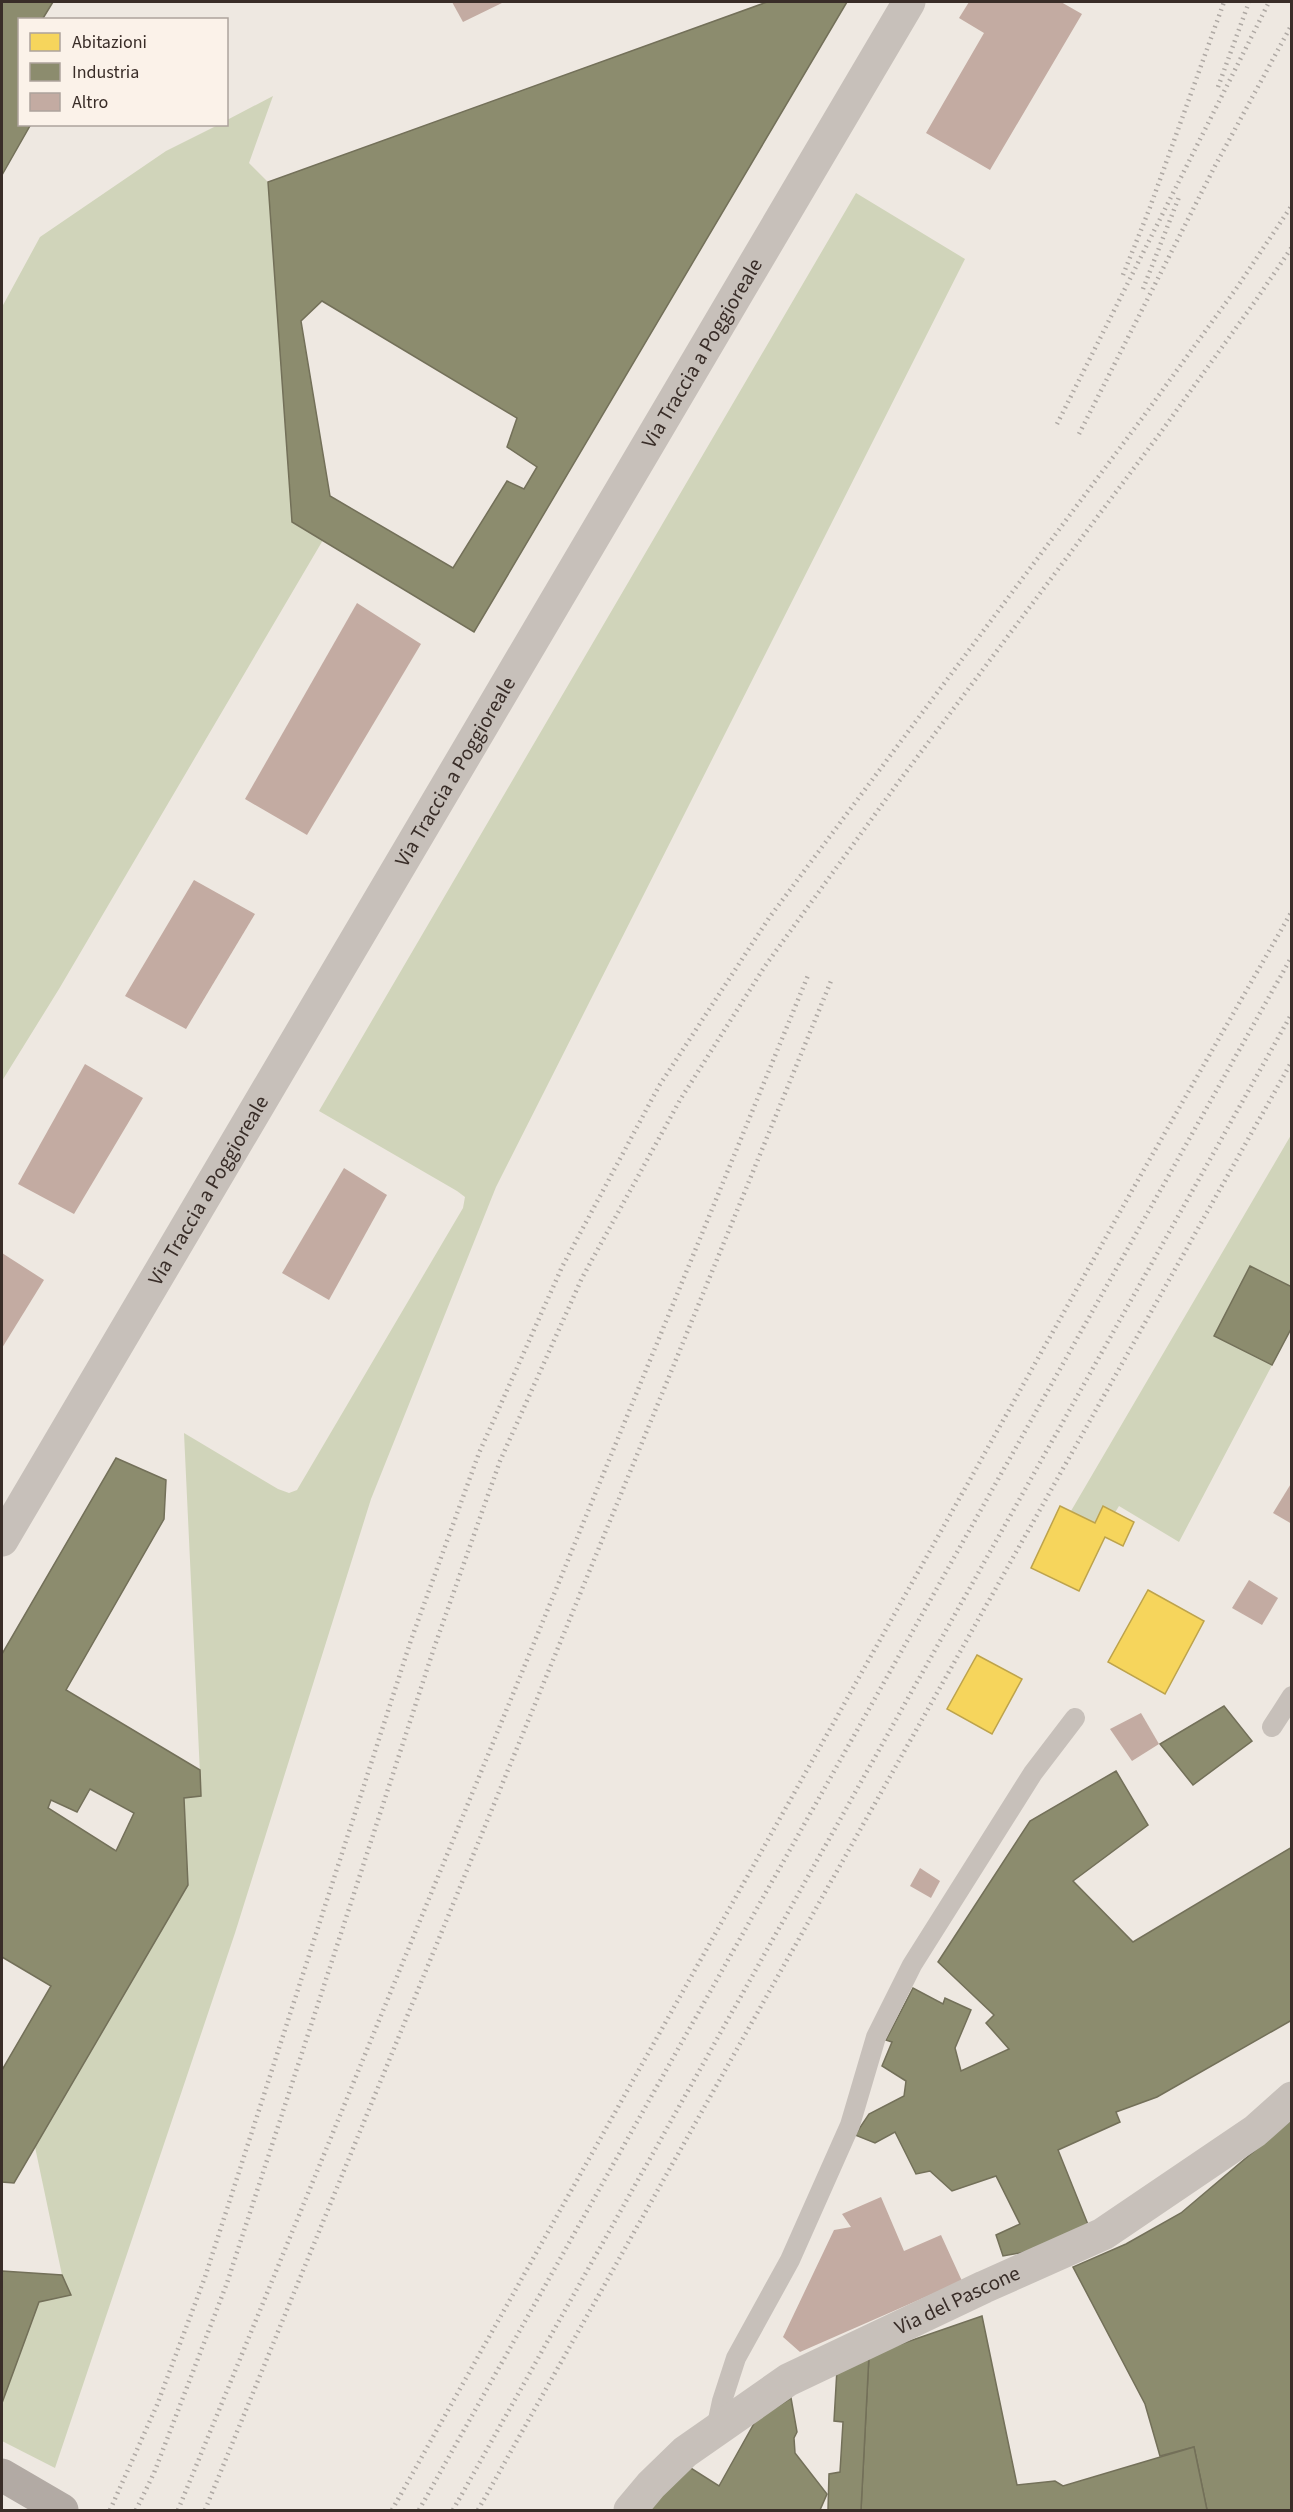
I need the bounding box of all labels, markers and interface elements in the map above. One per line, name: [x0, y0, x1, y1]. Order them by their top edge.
legend: [18, 18, 228, 126]
text: Abitazioni: [72, 30, 147, 55]
text: Industria: [72, 60, 139, 85]
text: Altro: [72, 90, 108, 115]
street label: Via Traccia a Poggioreale: [634, 252, 770, 454]
street label: Via Traccia a Poggioreale: [387, 671, 523, 872]
street label: Via Traccia a Poggioreale: [140, 1090, 276, 1291]
street label: Via del Pascone: [890, 2258, 1025, 2342]

